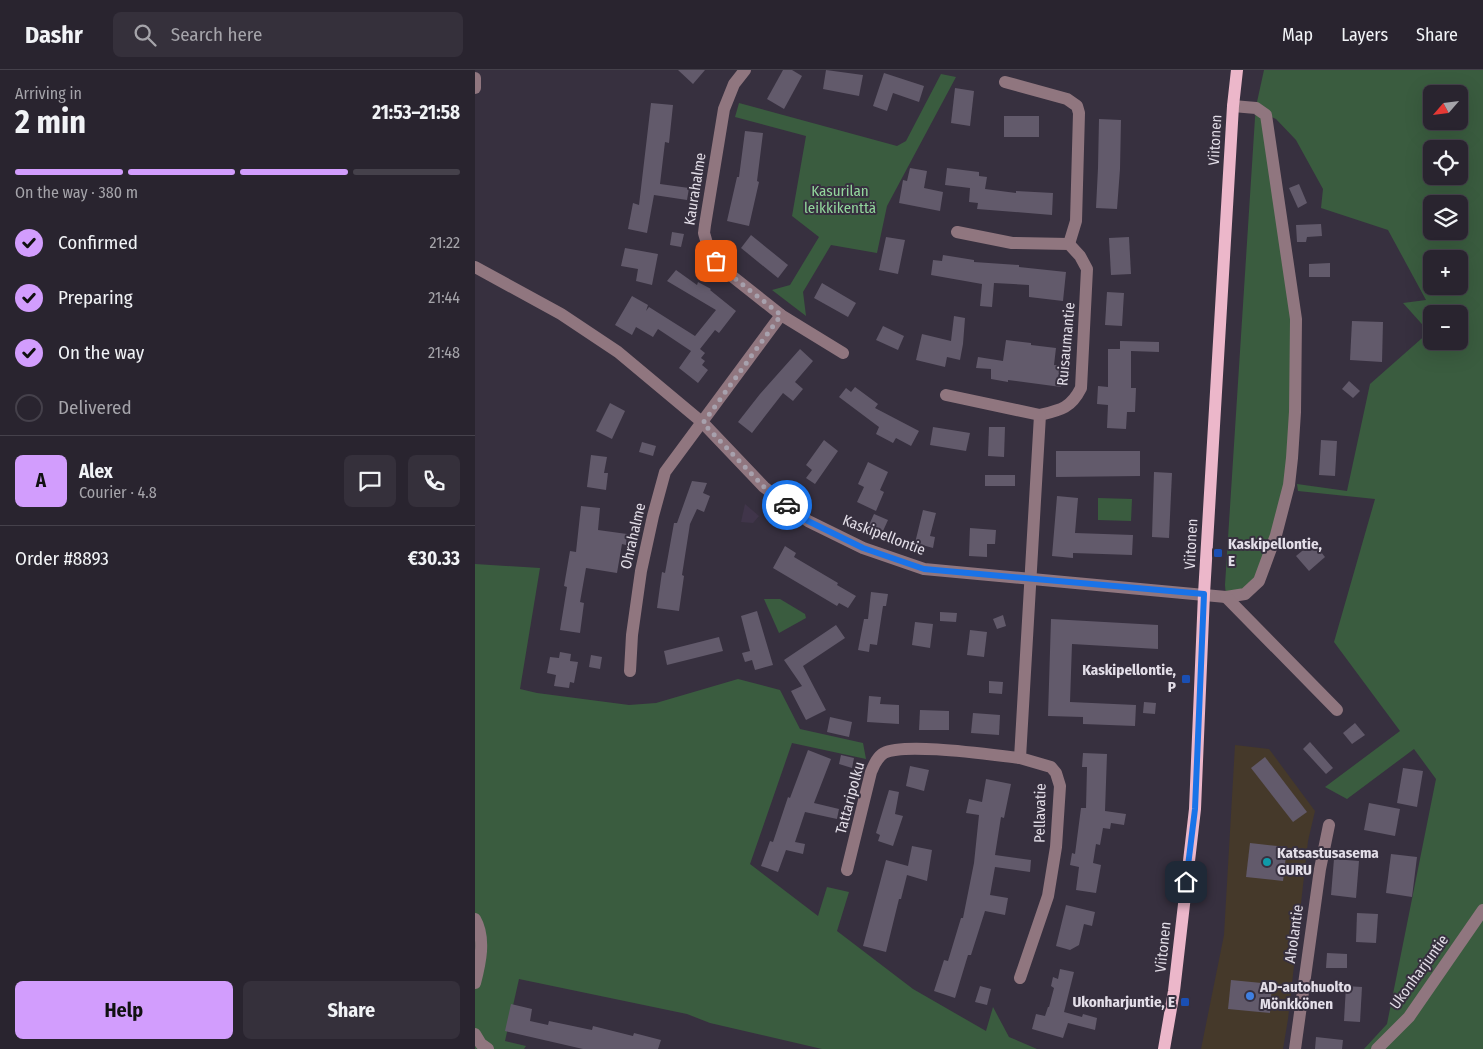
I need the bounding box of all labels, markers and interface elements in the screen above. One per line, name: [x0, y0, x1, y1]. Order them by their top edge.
search box: [113, 12, 463, 57]
text: Dashr: [25, 21, 83, 49]
icon: search: [131, 21, 159, 49]
text: Search here: [171, 23, 262, 46]
text: Map: [1282, 24, 1313, 46]
text: Layers: [1341, 24, 1388, 46]
text: Share: [1416, 24, 1458, 46]
text: Arriving in: [15, 84, 82, 103]
north arrow: [1423, 85, 1467, 130]
map controls: [1423, 85, 1468, 350]
text: 21:53–21:58: [372, 101, 460, 124]
text: 2 min: [15, 103, 86, 141]
street label: Viitonen: [1205, 114, 1225, 166]
button: locate: [1423, 140, 1468, 185]
street label: Kaurahalme: [680, 151, 710, 227]
park label: Kasurilan leikkikenttä: [804, 182, 876, 217]
text: On the way · 380 m: [15, 183, 138, 202]
button: layers: [1423, 195, 1468, 240]
icon: check: [15, 229, 43, 257]
text: Confirmed: [58, 231, 138, 254]
text: 21:22: [430, 233, 460, 252]
pin: [695, 240, 737, 282]
icon: bag: [702, 247, 730, 275]
button: +: [1423, 250, 1468, 295]
icon: check: [15, 284, 43, 312]
text: Preparing: [58, 286, 133, 309]
text: 21:44: [428, 288, 460, 307]
street label: Ruisaumantie: [1053, 301, 1079, 387]
button: −: [1423, 305, 1468, 350]
icon: check: [15, 339, 43, 367]
text: On the way: [58, 341, 144, 364]
text: 21:48: [428, 343, 460, 362]
text: Delivered: [58, 396, 132, 419]
button: chat: [344, 455, 396, 507]
button: phone: [408, 455, 460, 507]
text: Alex: [79, 460, 113, 483]
text: A: [36, 469, 46, 492]
courier: [762, 480, 812, 530]
text: Courier · 4.8: [79, 483, 157, 502]
icon: car: [773, 491, 801, 519]
street label: Ohrahalme: [617, 501, 649, 571]
street label: Kaskipellontie: [840, 511, 928, 559]
street label: Viitonen: [1181, 518, 1201, 570]
place label: Kaskipellontie, E: [1228, 535, 1322, 570]
text: Order #8893: [15, 547, 109, 570]
text: €30.33: [408, 547, 460, 570]
marker: Kaskipellontie, E: [1212, 547, 1224, 559]
place label: Kaskipellontie, P: [1082, 661, 1176, 696]
marker: Kaskipellontie, P: [1180, 673, 1192, 685]
street label: Tattaripolku: [832, 760, 868, 836]
street label: Pellavatie: [1030, 783, 1050, 843]
place label: Katsastusasema GURU: [1277, 844, 1379, 879]
marker: Katsastusasema GURU: [1261, 856, 1273, 868]
pin: [1165, 861, 1207, 903]
icon: home: [1172, 868, 1200, 896]
street label: Aholantie: [1281, 904, 1307, 964]
street label: Viitonen: [1151, 921, 1175, 973]
street label: Ukonharjuntie: [1386, 931, 1452, 1013]
place label: AD-autohuolto Mönkkönen: [1259, 978, 1352, 1013]
button: Help: [15, 981, 233, 1039]
button: Share: [243, 981, 460, 1039]
marker: AD-autohuolto Mönkkönen: [1244, 990, 1256, 1002]
place label: Ukonharjuntie, E: [1072, 993, 1175, 1011]
marker: Ukonharjuntie, E: [1179, 996, 1191, 1008]

